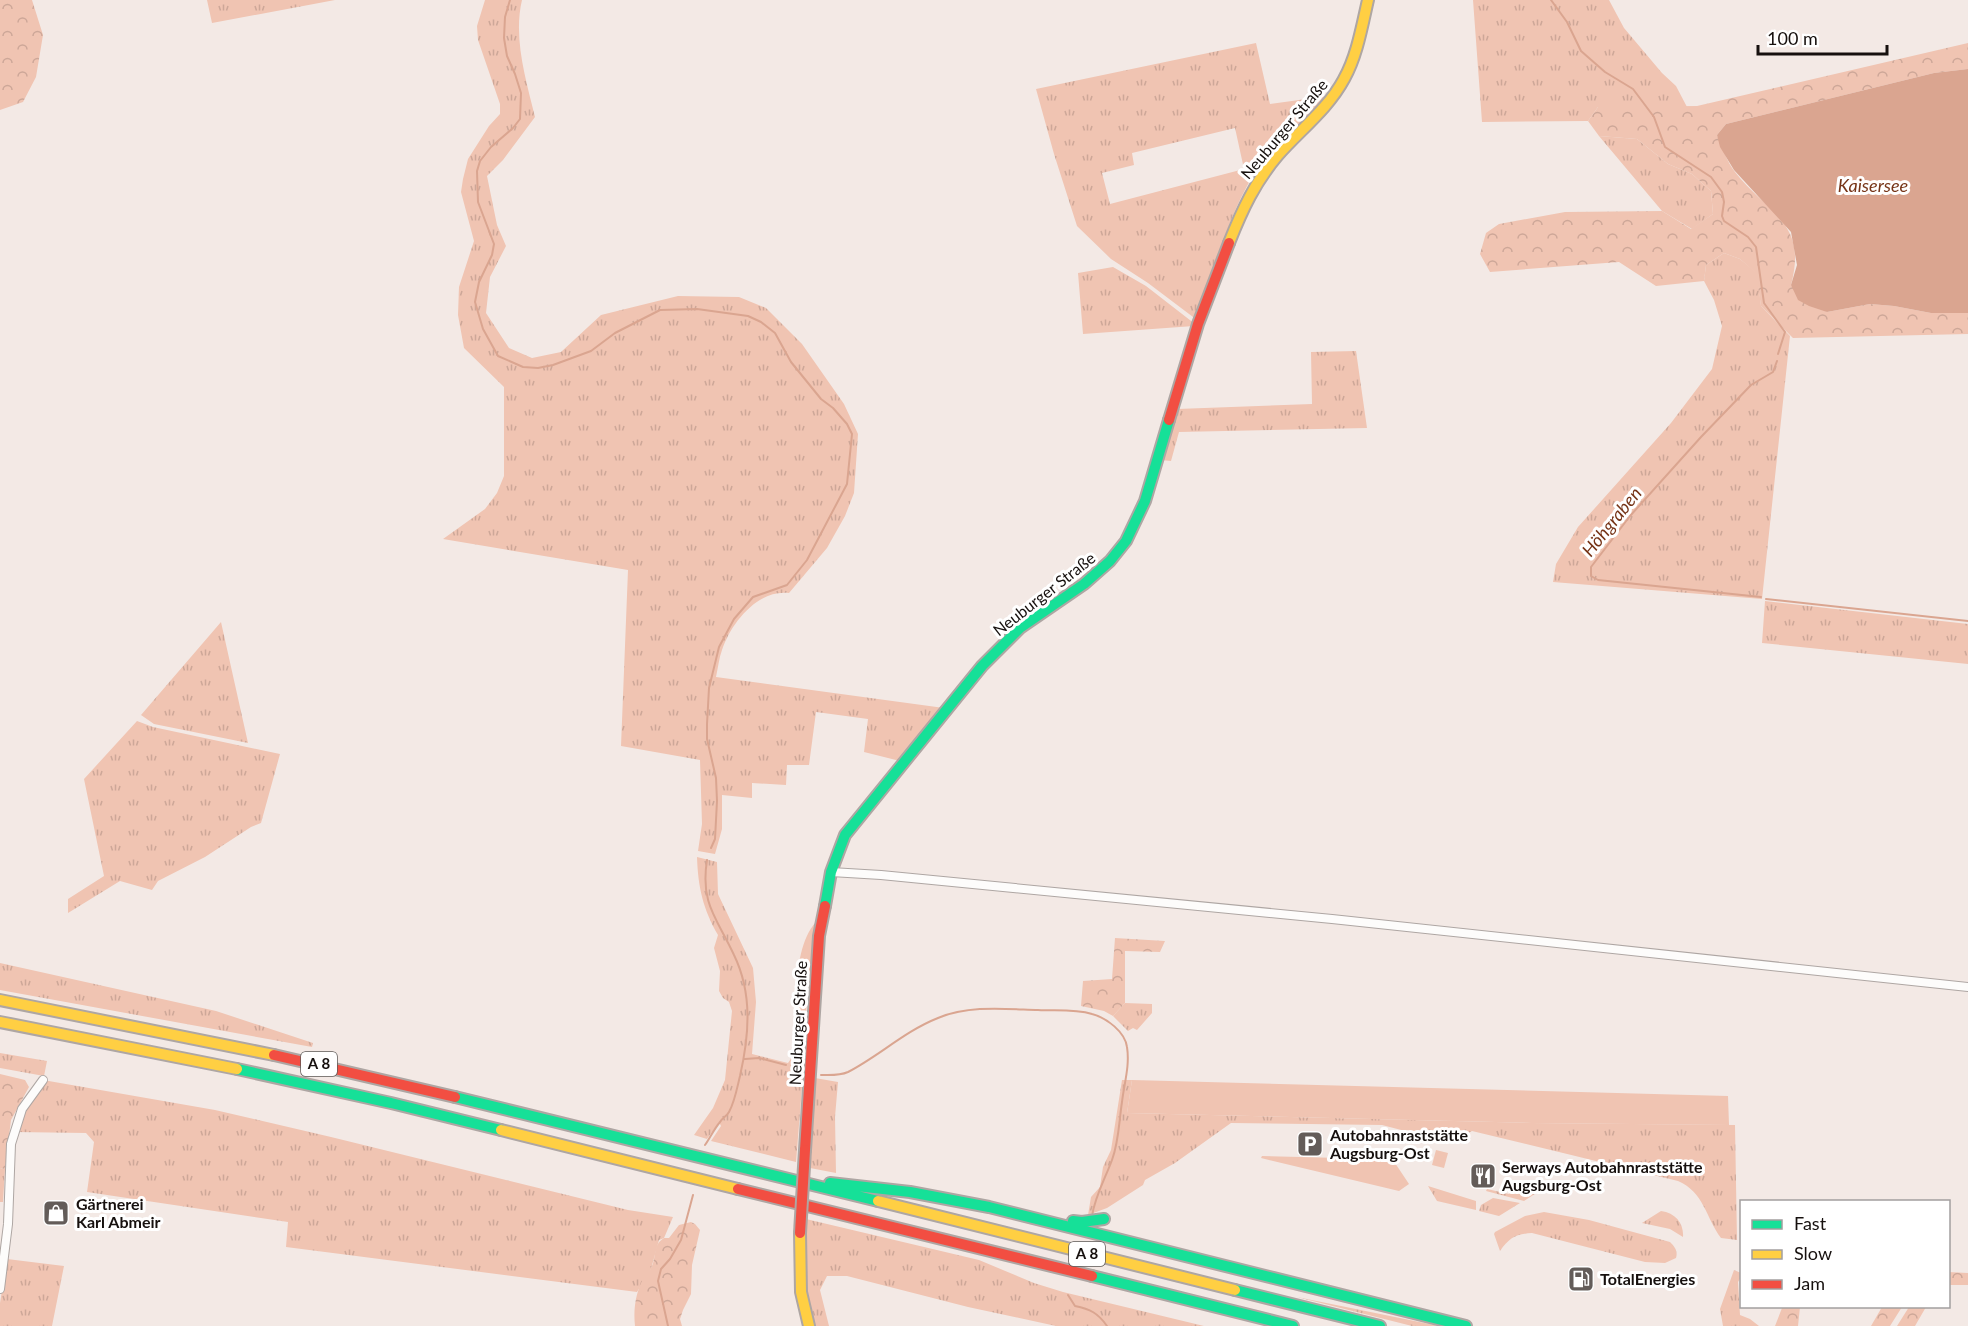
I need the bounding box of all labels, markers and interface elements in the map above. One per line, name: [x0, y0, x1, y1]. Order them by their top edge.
scale bar: [1758, 18, 1887, 56]
text: 100 m: [1767, 27, 1818, 49]
street label: Neuburger Straße: [1236, 75, 1331, 182]
water label: Kaisersee: [1838, 174, 1908, 196]
water label: Höhgraben: [1577, 482, 1646, 560]
street label: Neuburger Straße: [989, 548, 1099, 639]
street label: Neuburger Straße: [785, 960, 810, 1086]
road number: A 8: [301, 1052, 337, 1076]
place label: Autobahnraststätte Augsburg-Ost: [1329, 1125, 1468, 1162]
parking icon: Autobahnraststätte Augsburg-Ost: [1295, 1129, 1325, 1159]
place label: Serways Autobahnraststätte Augsburg-Ost: [1501, 1157, 1703, 1194]
restaurant icon: Serways Autobahnraststätte Augsburg-Ost: [1468, 1161, 1498, 1191]
place label: Gärtnerei Karl Abmeir: [76, 1194, 161, 1231]
shop icon: Gärtnerei Karl Abmeir: [41, 1198, 71, 1228]
legend: [1740, 1200, 1950, 1308]
text: Fast: [1794, 1212, 1827, 1234]
road number: A 8: [1069, 1242, 1105, 1266]
text: Slow: [1794, 1242, 1832, 1264]
fuel station icon: TotalEnergies: [1566, 1264, 1596, 1294]
place label: TotalEnergies: [1600, 1269, 1695, 1288]
text: Jam: [1794, 1272, 1825, 1294]

